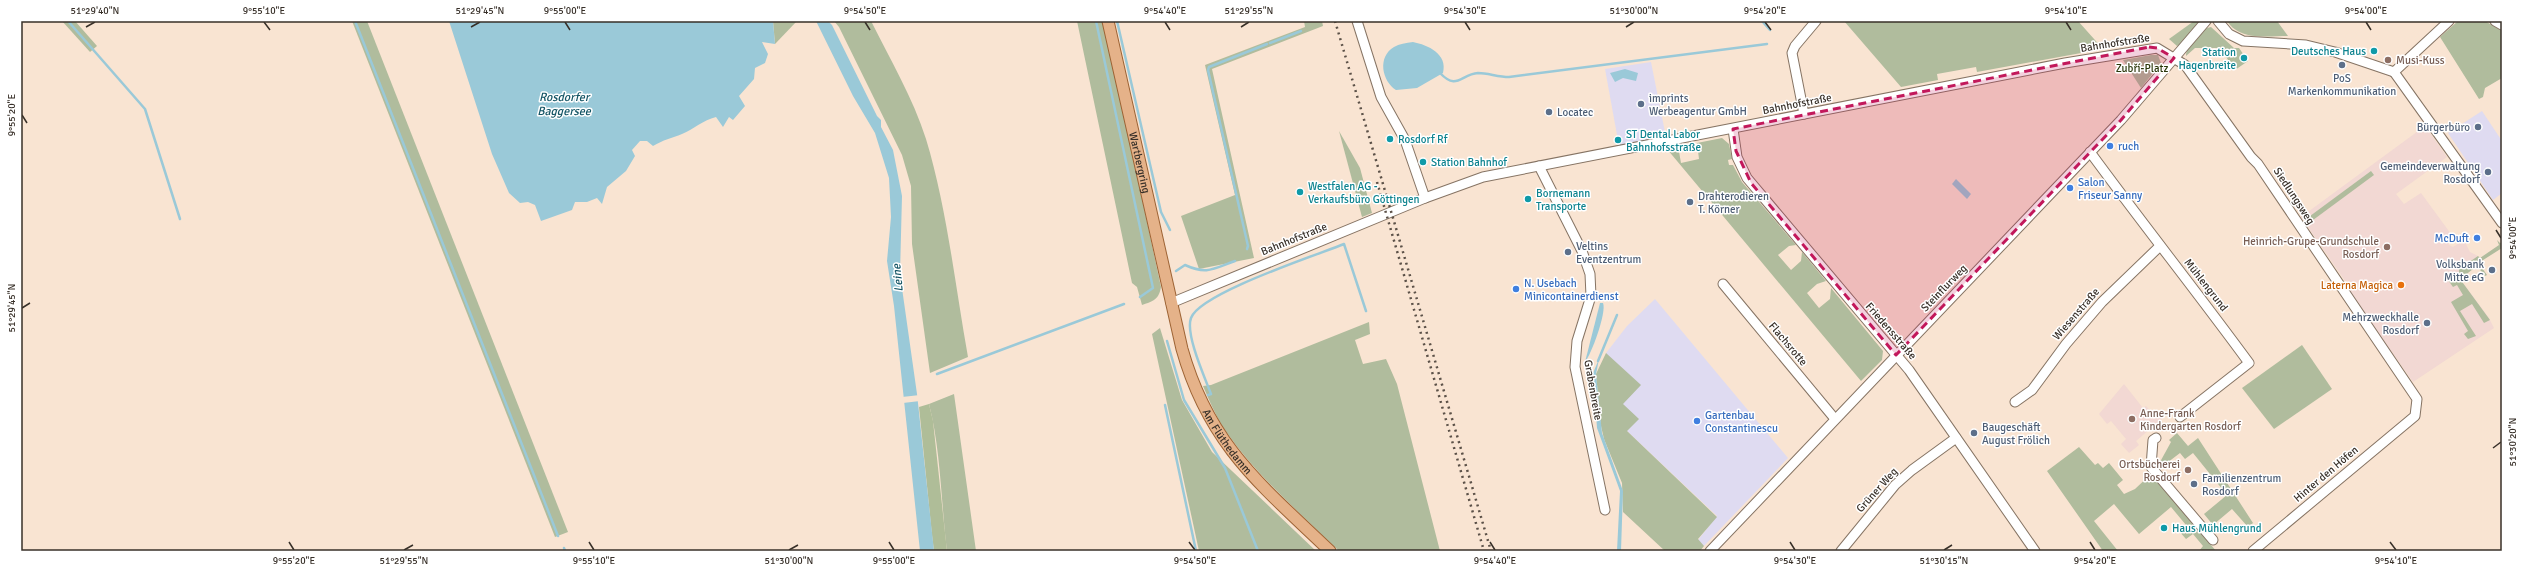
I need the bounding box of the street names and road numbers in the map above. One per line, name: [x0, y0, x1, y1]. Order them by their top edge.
street label: Bahnhofstraße: [2079, 31, 2151, 55]
street label: Bahnhofstraße: [1761, 91, 1833, 117]
street label: Wartbergring: [1127, 130, 1153, 195]
street label: Siedlungsweg: [2271, 165, 2317, 227]
street label: Bahnhofstraße: [1259, 220, 1329, 258]
street label: Mühlengrund: [2181, 256, 2231, 314]
street label: Steinflurweg: [1918, 262, 1970, 314]
street label: Wiesenstraße: [2050, 285, 2102, 343]
street label: Friedensstraße: [1863, 300, 1919, 362]
street label: Flachsrotte: [1766, 319, 1810, 369]
street label: Grabenbreite: [1581, 359, 1605, 421]
street label: Am Flüthedamm: [1200, 407, 1255, 477]
street label: Hinter den Höfen: [2291, 443, 2361, 505]
street label: Grüner Weg: [1854, 465, 1900, 515]

